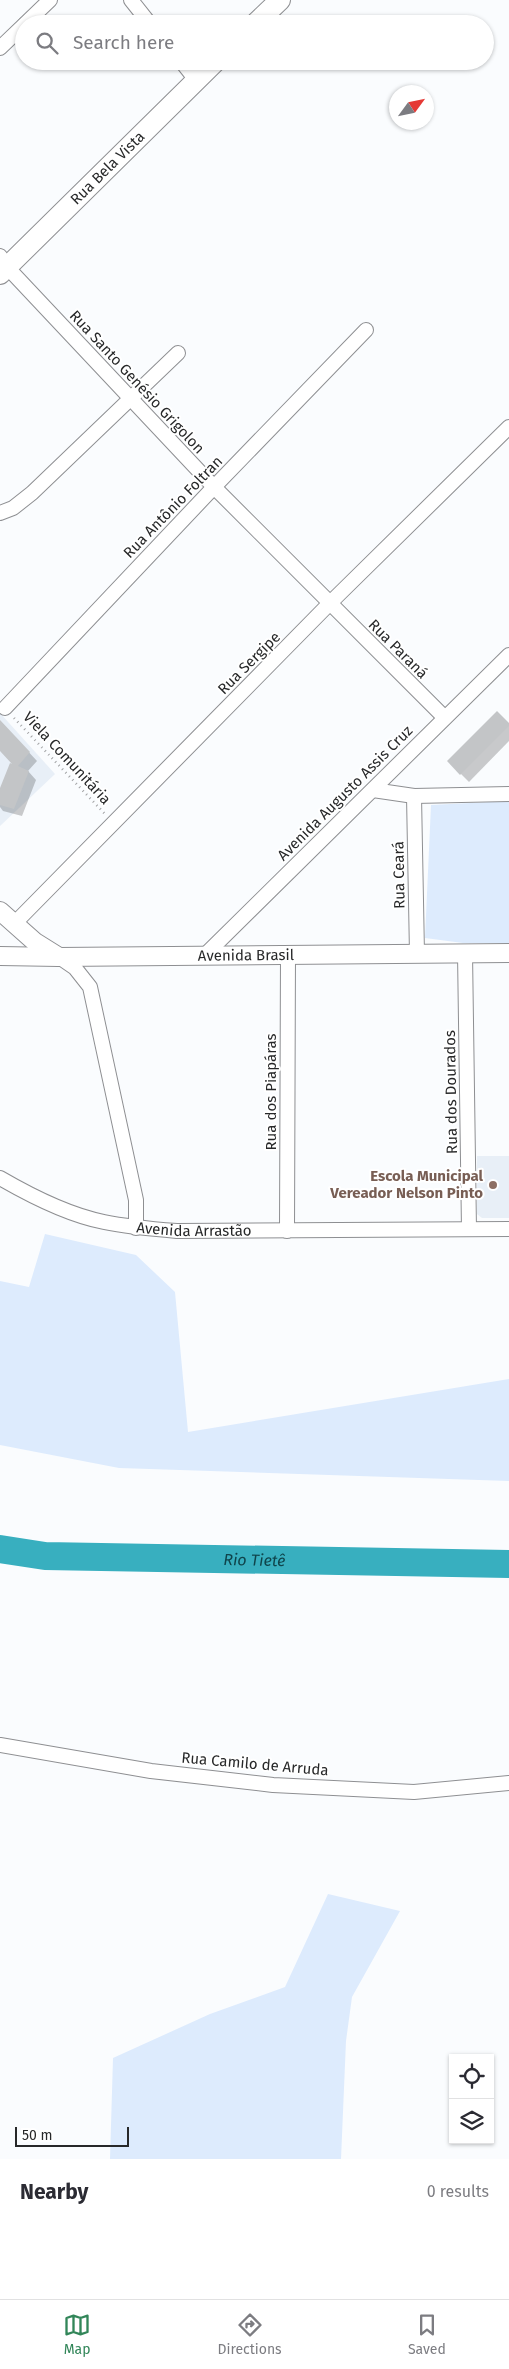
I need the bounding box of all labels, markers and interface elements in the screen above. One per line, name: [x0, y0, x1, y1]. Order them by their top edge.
search box: [15, 15, 494, 70]
icon: search: [33, 29, 61, 57]
text: Search here: [73, 31, 174, 54]
north arrow: [389, 85, 434, 130]
street label: Rua Bela Vista: [67, 128, 148, 208]
street label: Rua Santo Genésio Grigolon: [66, 307, 208, 457]
street label: Rua Antônio Foltran: [120, 452, 226, 562]
street label: Rua Paraná: [365, 616, 431, 682]
street label: Rua Sergipe: [214, 628, 284, 698]
street label: Viela Comunitária: [19, 708, 115, 808]
street label: Avenida Augusto Assis Cruz: [274, 721, 417, 864]
street label: Rua Ceará: [389, 841, 409, 909]
street label: Avenida Brasil: [198, 946, 295, 965]
street label: Rua dos Dourados: [441, 1030, 461, 1154]
street label: Rua dos Piapáras: [262, 1034, 280, 1150]
place label: Escola Municipal Vereador Nelson Pinto: [329, 1167, 484, 1202]
marker: Escola Municipal Vereador Nelson Pinto: [487, 1179, 499, 1191]
street label: Avenida Arrastão: [136, 1218, 252, 1240]
water label: Rio Tietê: [223, 1550, 286, 1570]
street label: Rua Camilo de Arruda: [181, 1749, 329, 1779]
map controls: [449, 2054, 494, 2144]
button: locate: [449, 2054, 494, 2099]
button: layers: [449, 2099, 494, 2144]
scale bar: [15, 2124, 129, 2147]
text: 50 m: [22, 2127, 53, 2144]
text: Nearby: [20, 2179, 88, 2205]
text: 0 results: [427, 2182, 489, 2201]
tab: Map: [63, 2311, 91, 2358]
tab: Directions: [217, 2311, 282, 2358]
tab: Saved: [408, 2311, 446, 2358]

